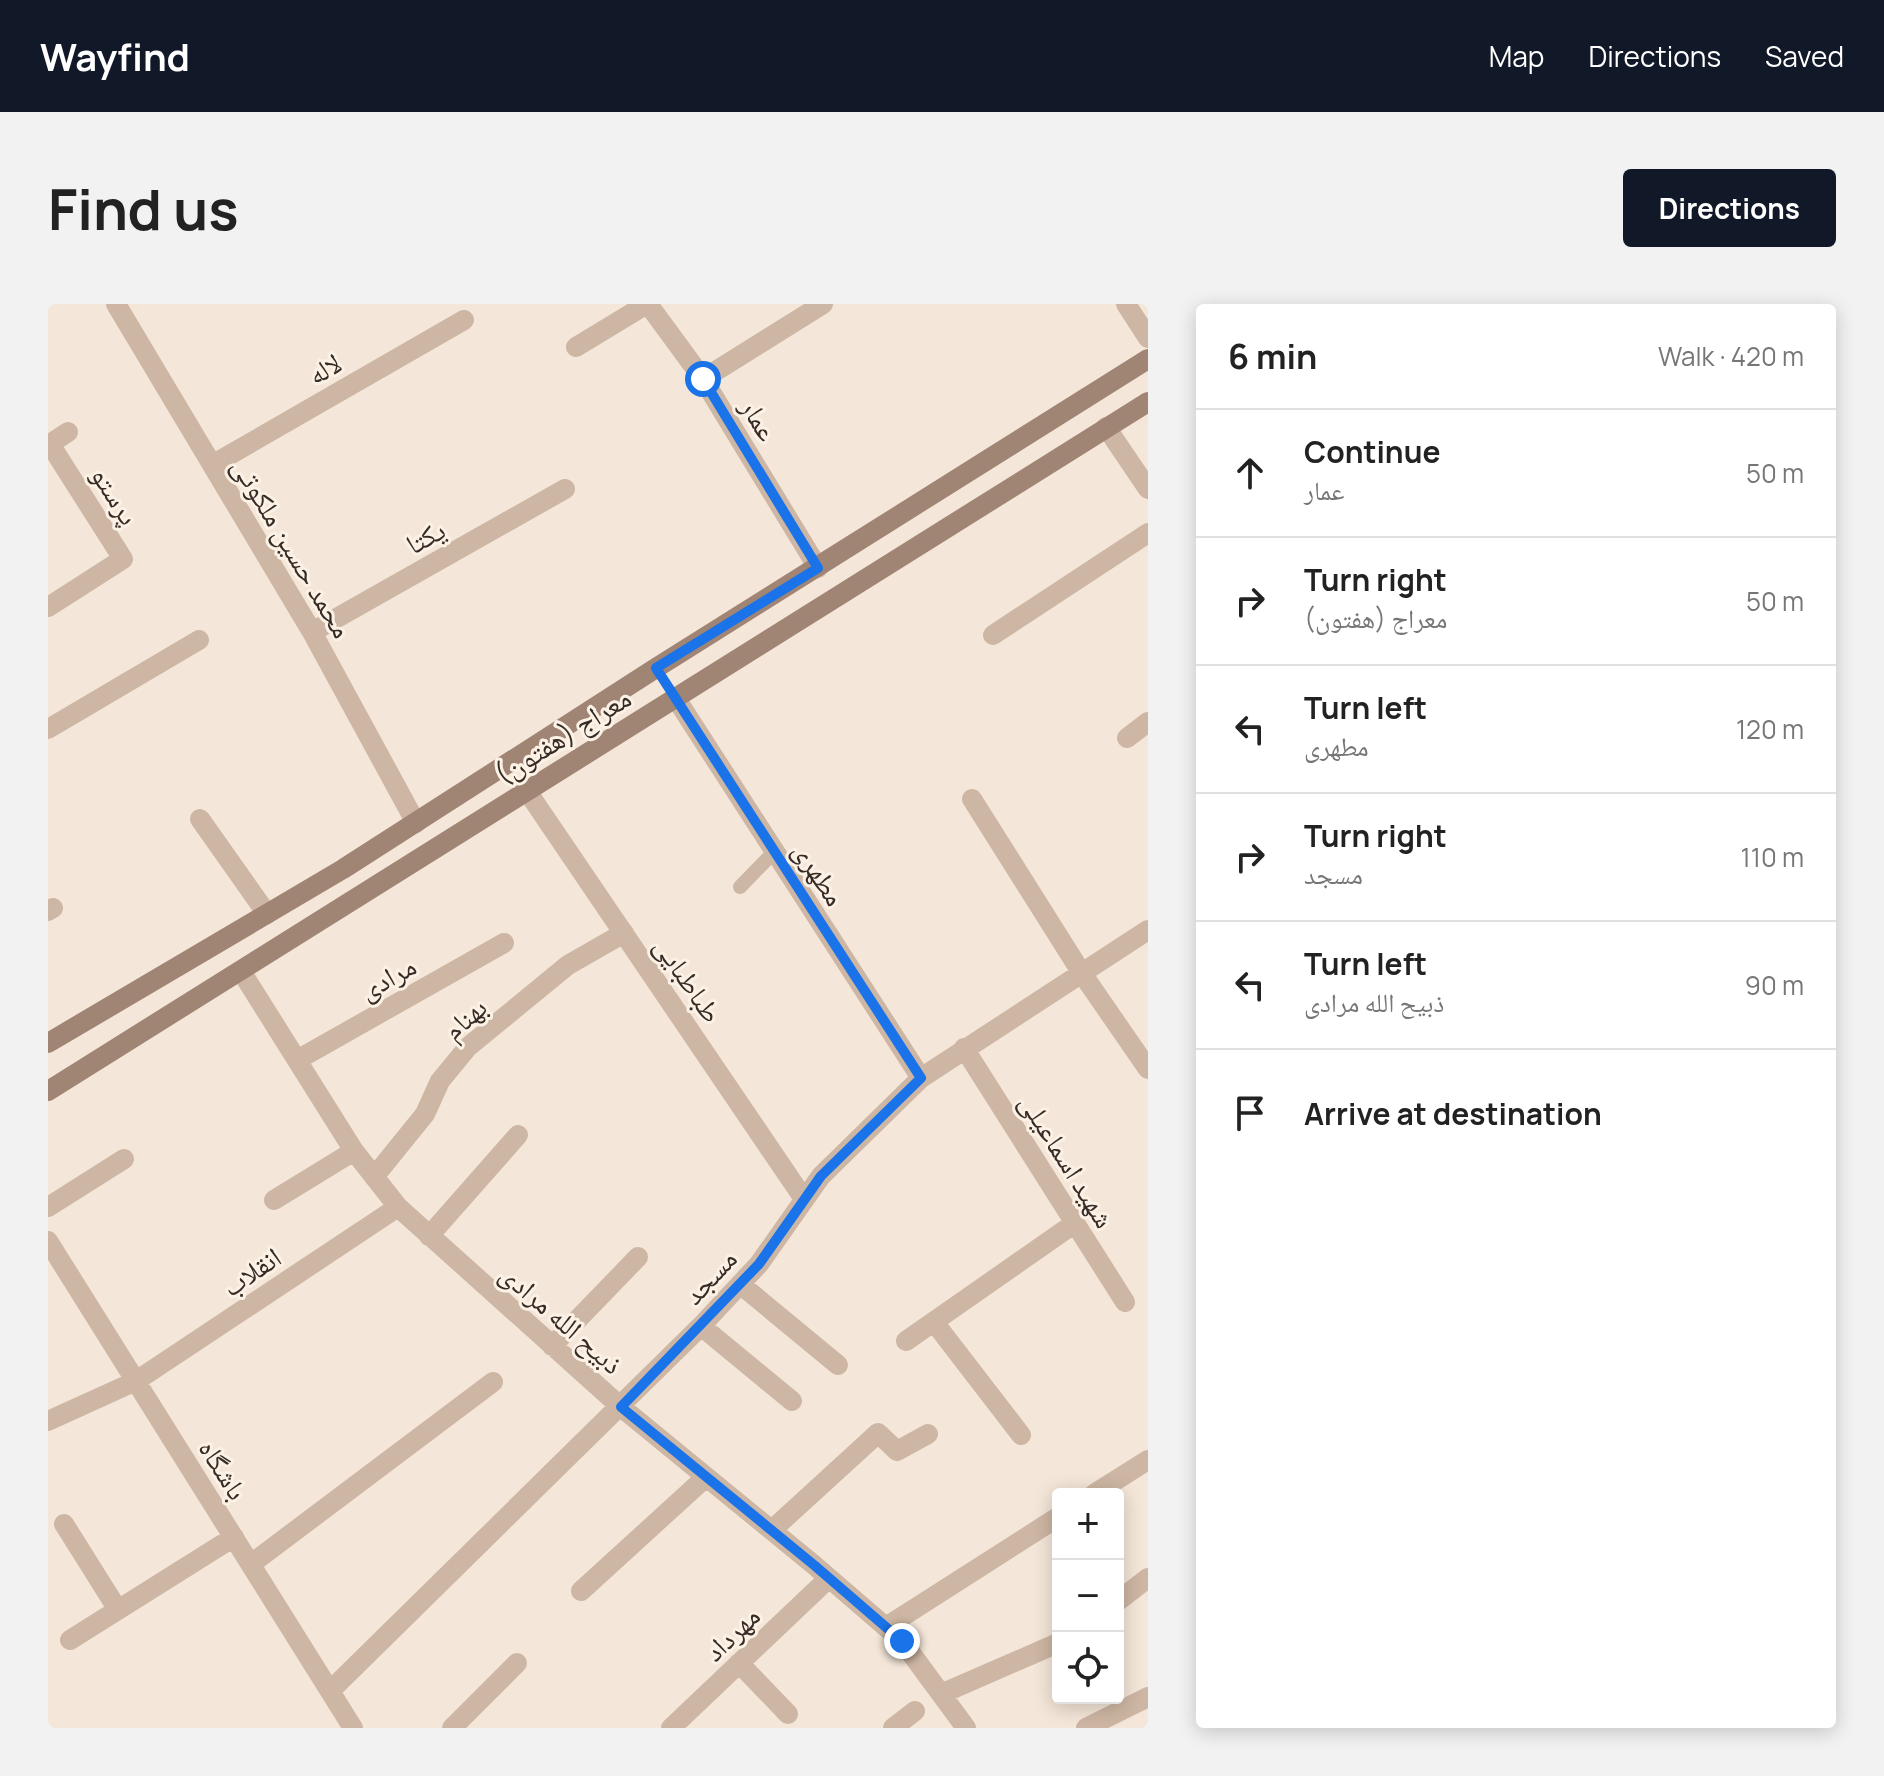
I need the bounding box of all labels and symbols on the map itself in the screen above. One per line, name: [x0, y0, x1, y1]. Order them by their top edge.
street label: لاله: [300, 343, 348, 393]
route start: [685, 361, 721, 397]
street label: عمار: [732, 390, 788, 447]
street label: محمد حسین ملکوتی: [224, 449, 362, 645]
street label: پرستو: [83, 458, 149, 532]
street label: یکتا: [398, 510, 452, 562]
street label: معراج (هفتون): [487, 678, 637, 792]
street label: مطهری: [785, 833, 855, 913]
street label: طباطبایی: [646, 928, 732, 1030]
street label: مرادی: [352, 946, 422, 1008]
street label: بهنام: [434, 988, 495, 1049]
street label: شهید اسماعیلی: [1012, 1085, 1124, 1235]
street label: انقلاب: [214, 1237, 288, 1305]
street label: مسجد: [674, 1240, 744, 1312]
street label: ذبیح الله مرادی: [493, 1254, 631, 1382]
street label: باشگاه: [191, 1432, 257, 1506]
street label: مهرداد: [695, 1597, 767, 1669]
route end: [884, 1623, 920, 1659]

